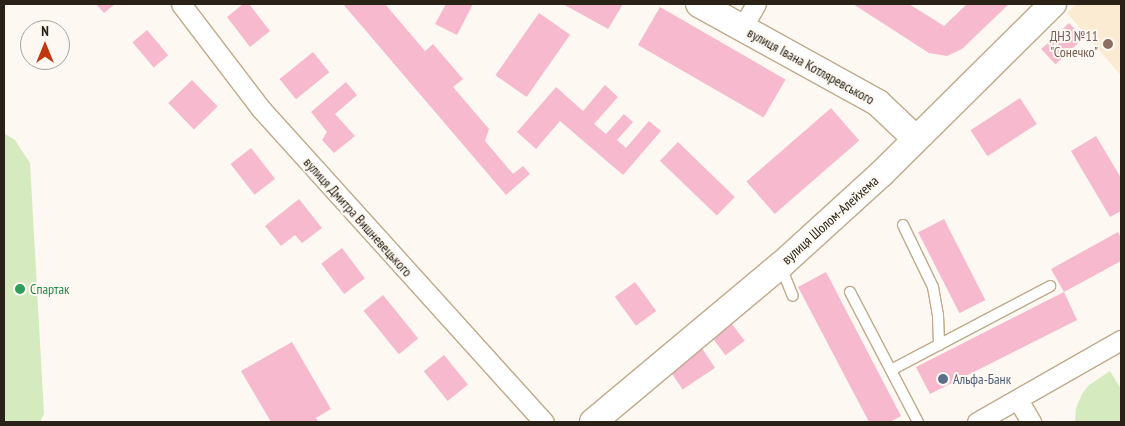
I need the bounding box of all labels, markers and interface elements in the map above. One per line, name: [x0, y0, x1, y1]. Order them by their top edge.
north arrow: [20, 20, 70, 70]
text: N: [41, 22, 49, 40]
street label: вулиця Івана Котляревського: [744, 24, 878, 108]
place label: ДНЗ №11 "Сонечко": [1050, 28, 1098, 60]
marker: ДНЗ №11 "Сонечко": [1102, 38, 1114, 50]
street label: вулиця Дмитра Вишневецького: [300, 154, 416, 280]
street label: вулиця Шолом-Алейхема: [778, 172, 882, 268]
place label: Спартак: [30, 281, 69, 297]
marker: Спартак: [14, 283, 26, 295]
place label: Альфа-Банк: [953, 371, 1011, 387]
marker: Альфа-Банк: [937, 373, 949, 385]

